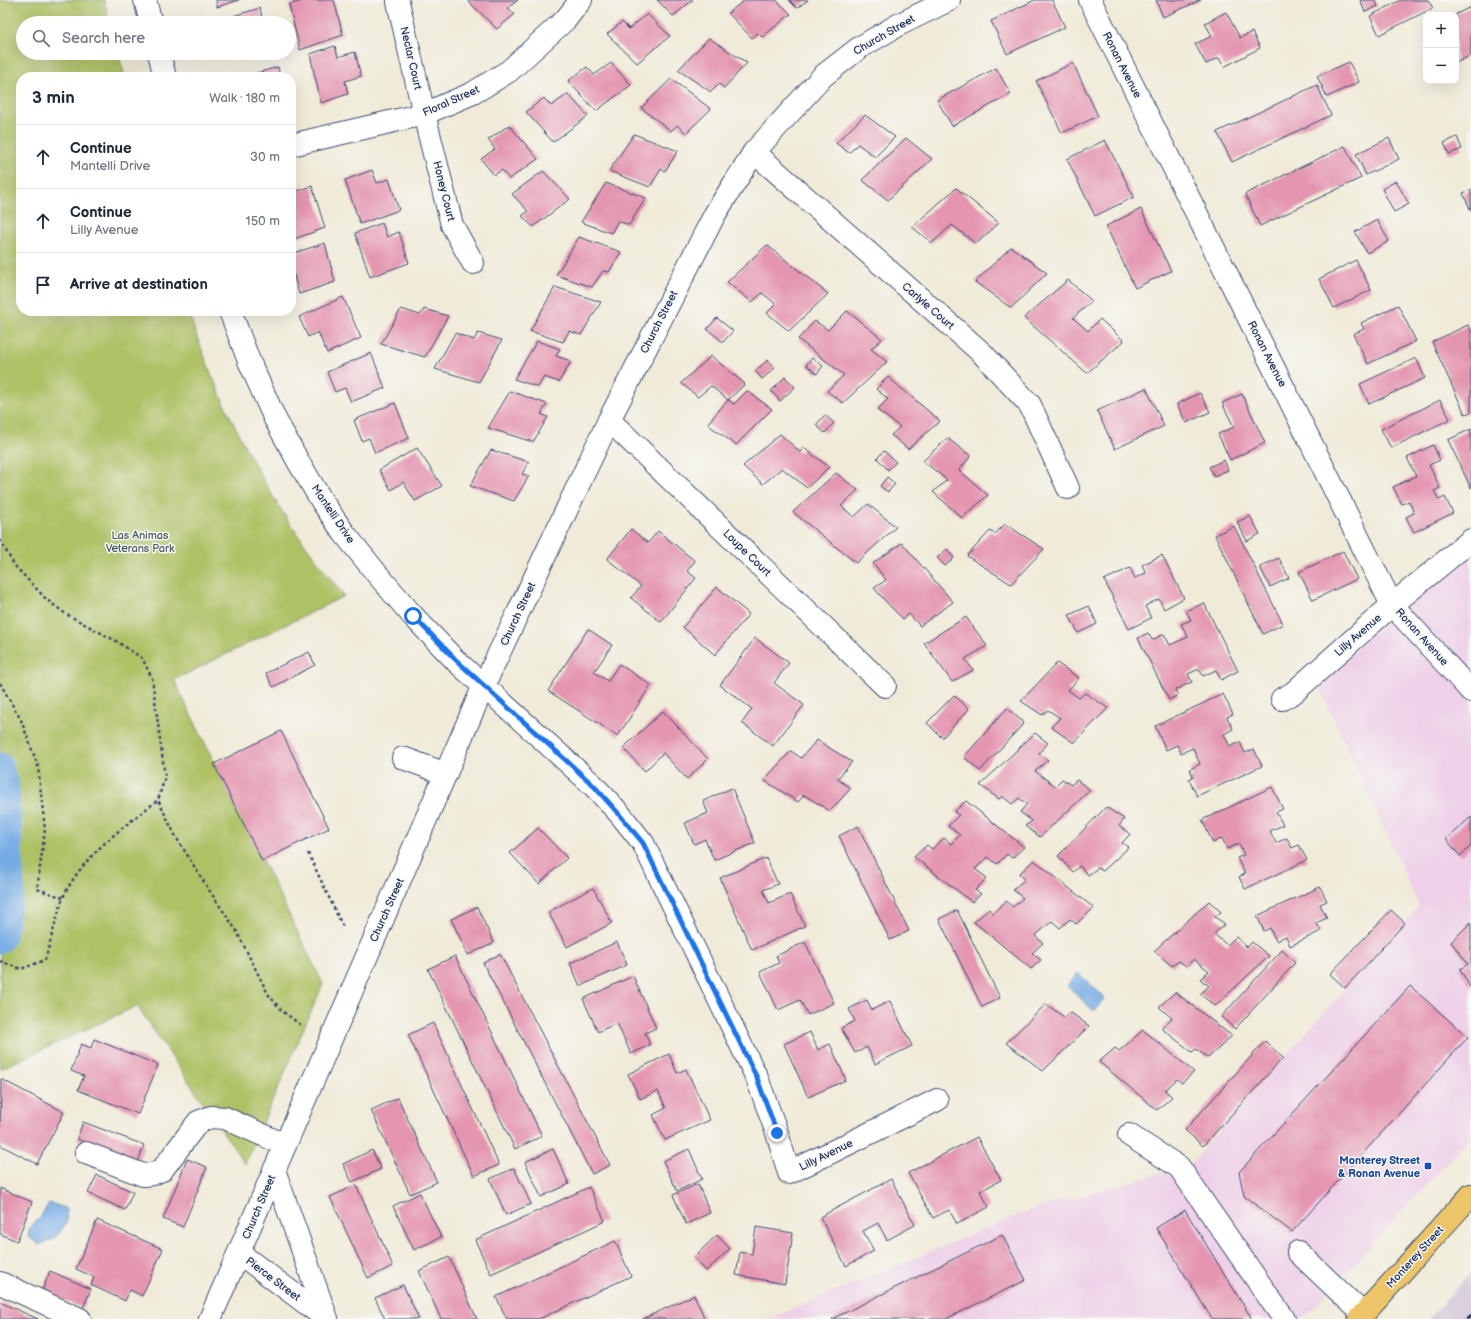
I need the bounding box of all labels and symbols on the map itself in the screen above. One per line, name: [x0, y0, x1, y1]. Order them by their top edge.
street label: Church Street: [851, 12, 917, 58]
street label: Nectar Court: [397, 25, 425, 91]
street label: Ronan Avenue: [1100, 30, 1144, 101]
street label: Floral Street: [421, 82, 482, 119]
street label: Honey Court: [430, 159, 458, 223]
street label: Carlyle Court: [899, 280, 957, 333]
street label: Church Street: [638, 288, 681, 356]
street label: Ronan Avenue: [1245, 319, 1289, 390]
street label: Mantelli Drive: [309, 482, 358, 546]
street label: Loupe Court: [720, 527, 774, 580]
park label: Las Animas Veterans Park: [106, 529, 175, 555]
street label: Church Street: [498, 580, 539, 648]
street label: Ronan Avenue: [1393, 606, 1451, 669]
route start: [404, 607, 422, 625]
street label: Lilly Avenue: [1332, 611, 1384, 659]
street label: Church Street: [367, 875, 407, 944]
route end: [768, 1124, 786, 1142]
street label: Lilly Avenue: [797, 1136, 855, 1174]
place label: Monterey Street & Ronan Avenue: [1338, 1154, 1420, 1180]
marker: Monterey Street & Ronan Avenue: [1423, 1161, 1433, 1171]
street label: Church Street: [240, 1172, 279, 1241]
street label: Monterey Street: [1384, 1223, 1447, 1291]
street label: Pierce Street: [243, 1254, 303, 1304]

